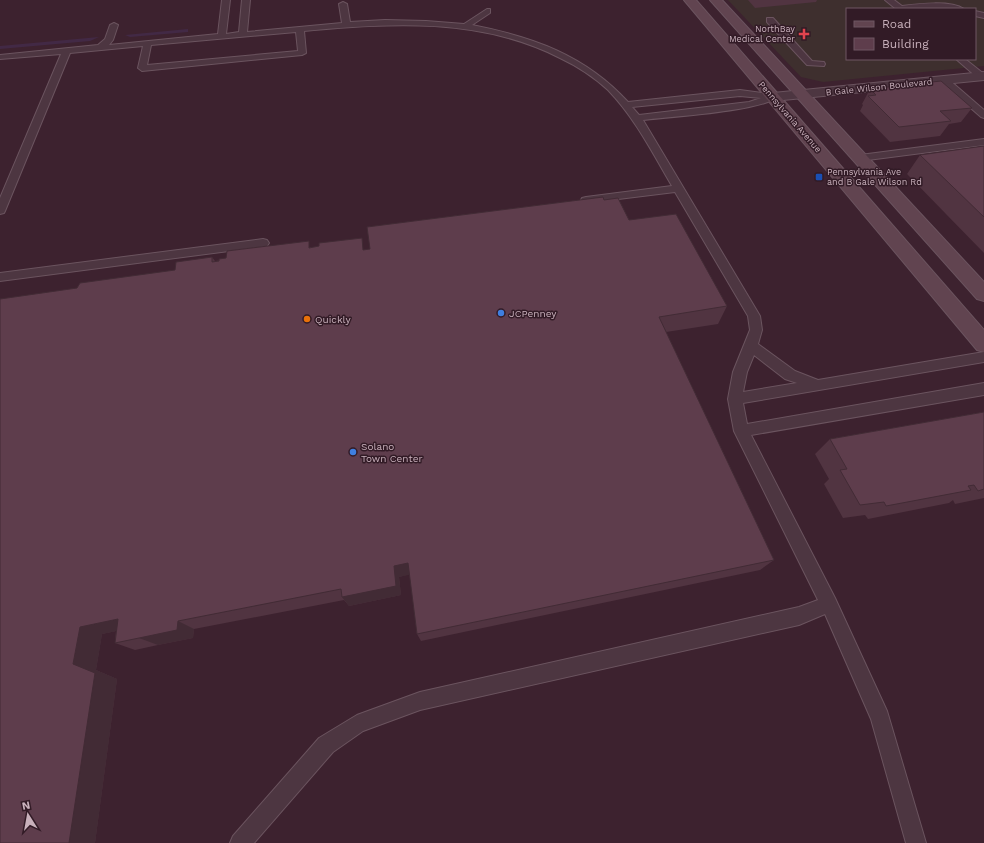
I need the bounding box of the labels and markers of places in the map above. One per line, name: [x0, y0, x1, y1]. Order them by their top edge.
place label: NorthBay Medical Center: [729, 24, 795, 44]
marker: NorthBay Medical Center: [798, 28, 810, 40]
place label: Pennsylvania Ave and B Gale Wilson Rd: [827, 167, 922, 187]
marker: Pennsylvania Ave and B Gale Wilson Rd: [814, 172, 824, 182]
marker: JCPenney: [496, 308, 506, 318]
place label: JCPenney: [509, 308, 557, 319]
marker: Quickly: [302, 314, 312, 324]
place label: Quickly: [315, 314, 351, 325]
place label: Solano Town Center: [361, 441, 423, 464]
marker: Solano Town Center: [348, 447, 358, 457]

